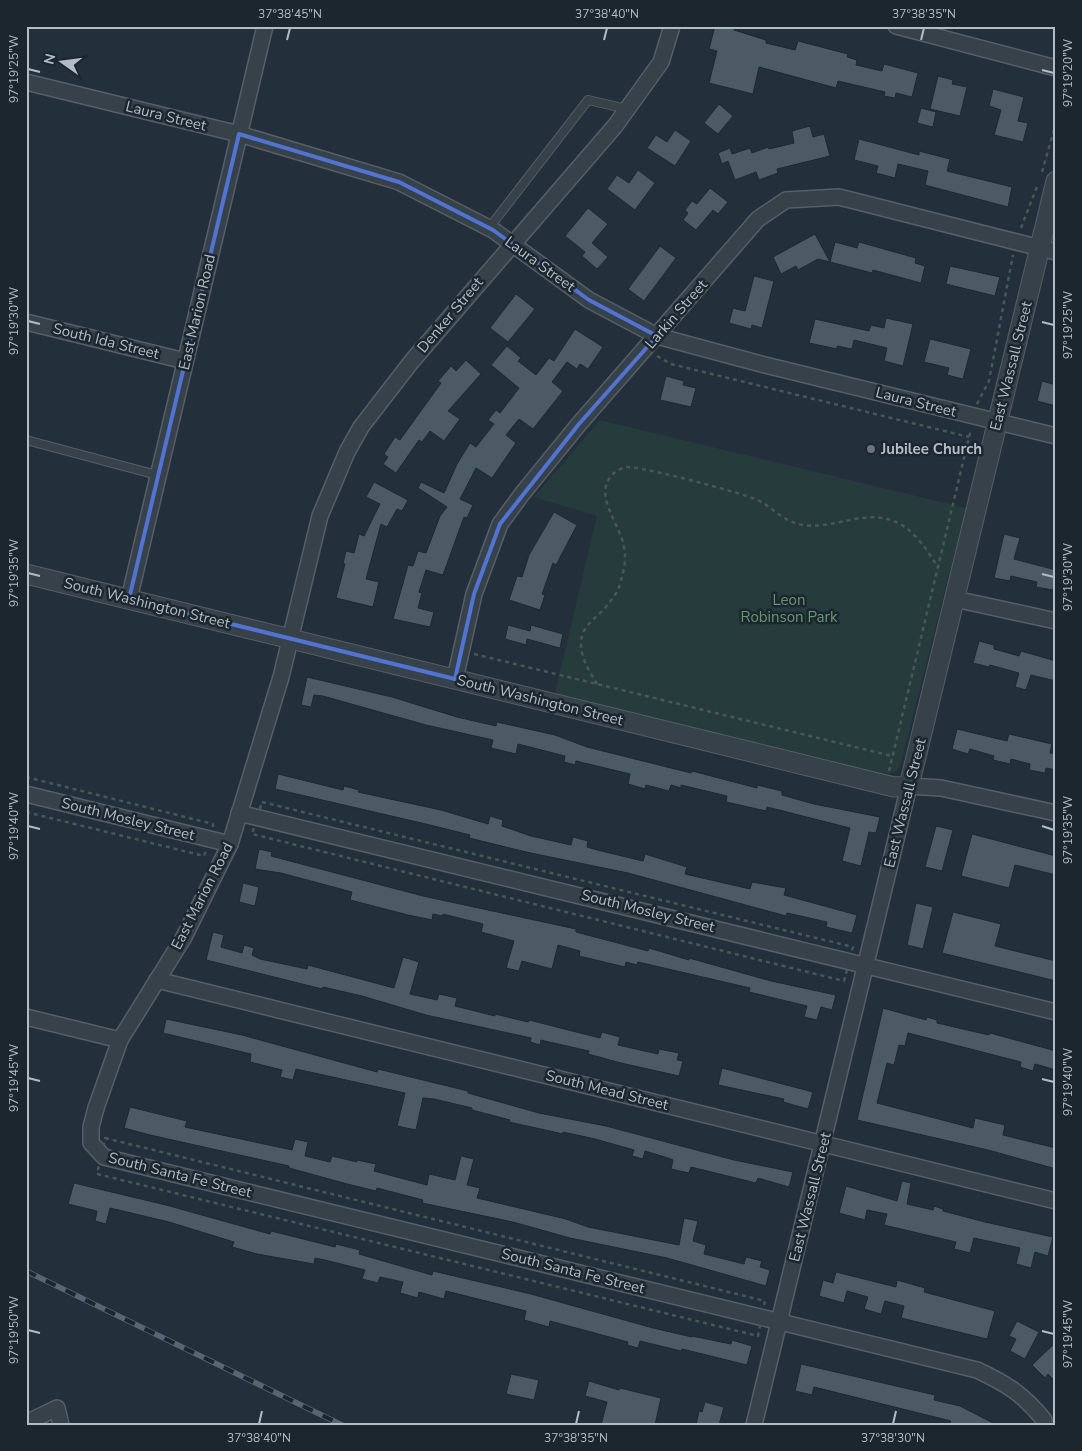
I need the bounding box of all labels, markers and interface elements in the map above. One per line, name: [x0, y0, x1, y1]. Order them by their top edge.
text: 37°38'45"N: [258, 6, 322, 22]
text: 37°38'40"N: [575, 6, 639, 22]
text: 37°38'35"N: [892, 6, 956, 22]
text: 97°19'25"W: [6, 35, 22, 103]
north arrow: [38, 38, 88, 88]
text: 97°19'20"W: [1060, 39, 1076, 107]
text: N: [39, 52, 60, 66]
street label: Laura Street: [124, 96, 209, 136]
street label: Laura Street: [501, 232, 580, 297]
street label: East Marion Road: [174, 252, 220, 372]
street label: Denker Street: [412, 272, 488, 357]
street label: Larkin Street: [640, 275, 712, 353]
text: 97°19'30"W: [6, 287, 22, 355]
text: 97°19'25"W: [1060, 291, 1076, 359]
street label: East Wassall Street: [985, 299, 1037, 433]
street label: South Ida Street: [51, 318, 162, 364]
street label: Laura Street: [874, 382, 959, 422]
place label: Jubilee Church: [880, 439, 982, 459]
marker: Jubilee Church: [865, 443, 877, 455]
text: 97°19'35"W: [6, 539, 22, 607]
text: 97°19'30"W: [1060, 543, 1076, 611]
street label: South Washington Street: [62, 573, 233, 634]
park label: Leon Robinson Park: [741, 590, 838, 627]
street label: South Washington Street: [455, 670, 626, 731]
street label: East Wassall Street: [879, 736, 931, 870]
text: 97°19'40"W: [6, 792, 22, 860]
street label: South Mosley Street: [59, 793, 197, 845]
text: 97°19'35"W: [1060, 796, 1076, 864]
street label: East Marion Road: [166, 839, 238, 953]
street label: South Mosley Street: [579, 885, 717, 937]
text: 97°19'45"W: [6, 1044, 22, 1112]
text: 97°19'40"W: [1060, 1048, 1076, 1116]
street label: South Mead Street: [544, 1065, 671, 1115]
street label: East Wassall Street: [784, 1130, 836, 1264]
street label: South Santa Fe Street: [106, 1148, 254, 1203]
street label: South Santa Fe Street: [499, 1244, 647, 1299]
text: 97°19'50"W: [6, 1296, 22, 1364]
text: 97°19'45"W: [1060, 1300, 1076, 1368]
text: 37°38'40"N: [227, 1430, 291, 1446]
text: 37°38'35"N: [544, 1430, 608, 1446]
text: 37°38'30"N: [861, 1430, 925, 1446]

